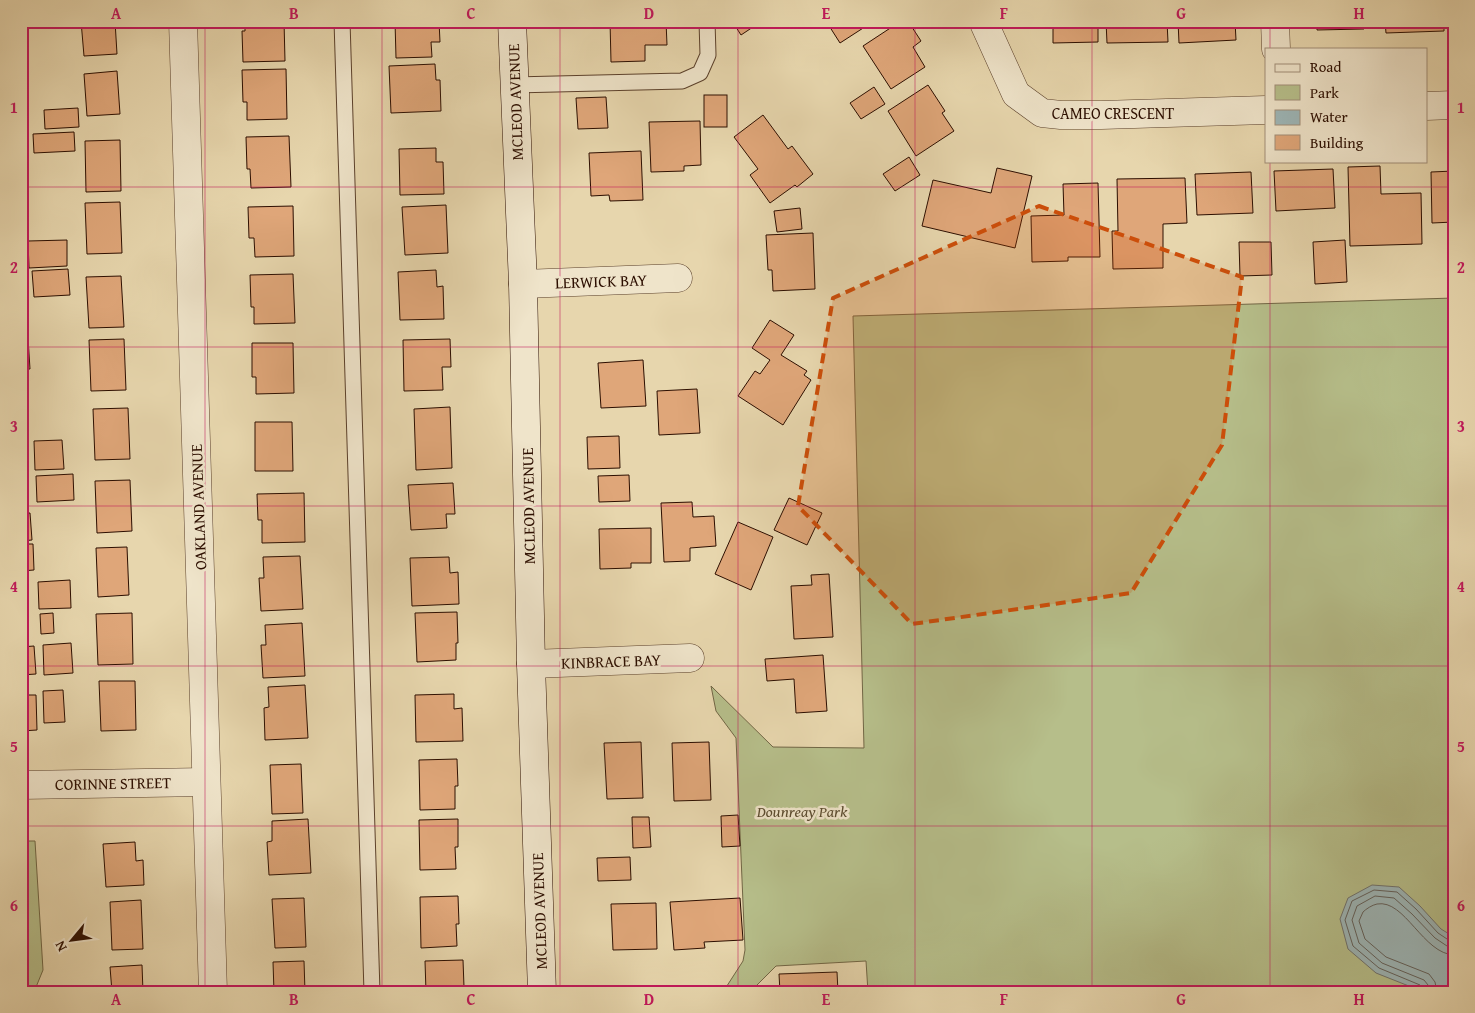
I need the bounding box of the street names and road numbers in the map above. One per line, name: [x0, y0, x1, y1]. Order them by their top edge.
street label: MCLEOD AVENUE: [501, 43, 529, 161]
street label: CAMEO CRESCENT: [1052, 101, 1174, 125]
street label: LERWICK BAY: [555, 267, 648, 295]
street label: OAKLAND AVENUE: [184, 444, 212, 570]
street label: MCLEOD AVENUE: [515, 447, 541, 565]
street label: KINBRACE BAY: [561, 647, 662, 675]
street label: CORINNE STREET: [55, 770, 171, 796]
street label: MCLEOD AVENUE: [525, 852, 553, 970]

